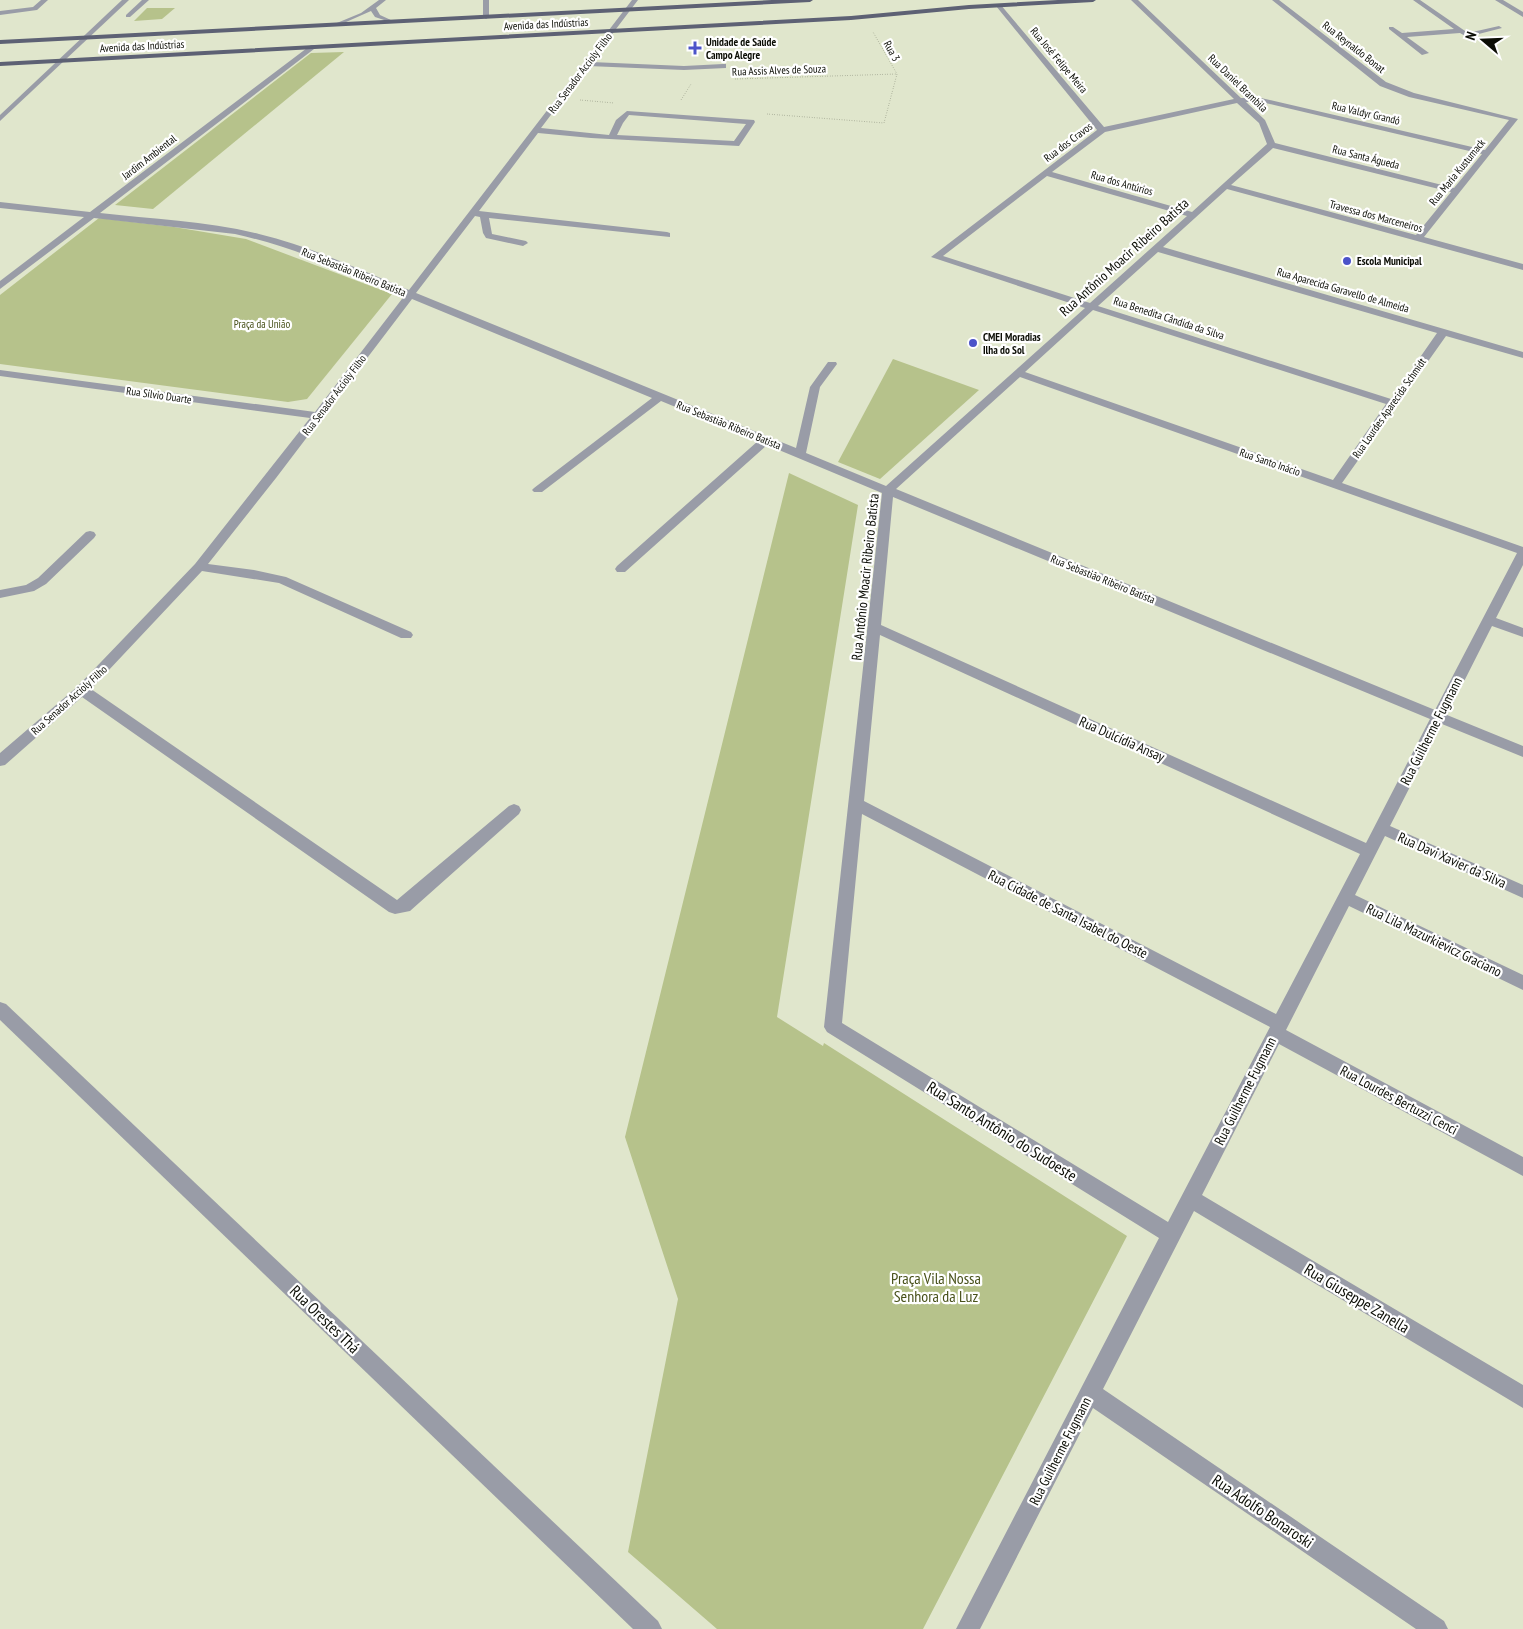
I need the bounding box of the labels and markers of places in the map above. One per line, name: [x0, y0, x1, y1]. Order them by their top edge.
place label: Unidade de Saúde Campo Alegre: [706, 35, 776, 62]
marker: Unidade de Saúde Campo Alegre: [688, 41, 702, 55]
place label: Escola Municipal: [1357, 254, 1422, 268]
marker: Escola Municipal: [1341, 255, 1353, 267]
place label: CMEI Moradias Ilha do Sol: [983, 330, 1041, 357]
marker: CMEI Moradias Ilha do Sol: [967, 337, 979, 349]

